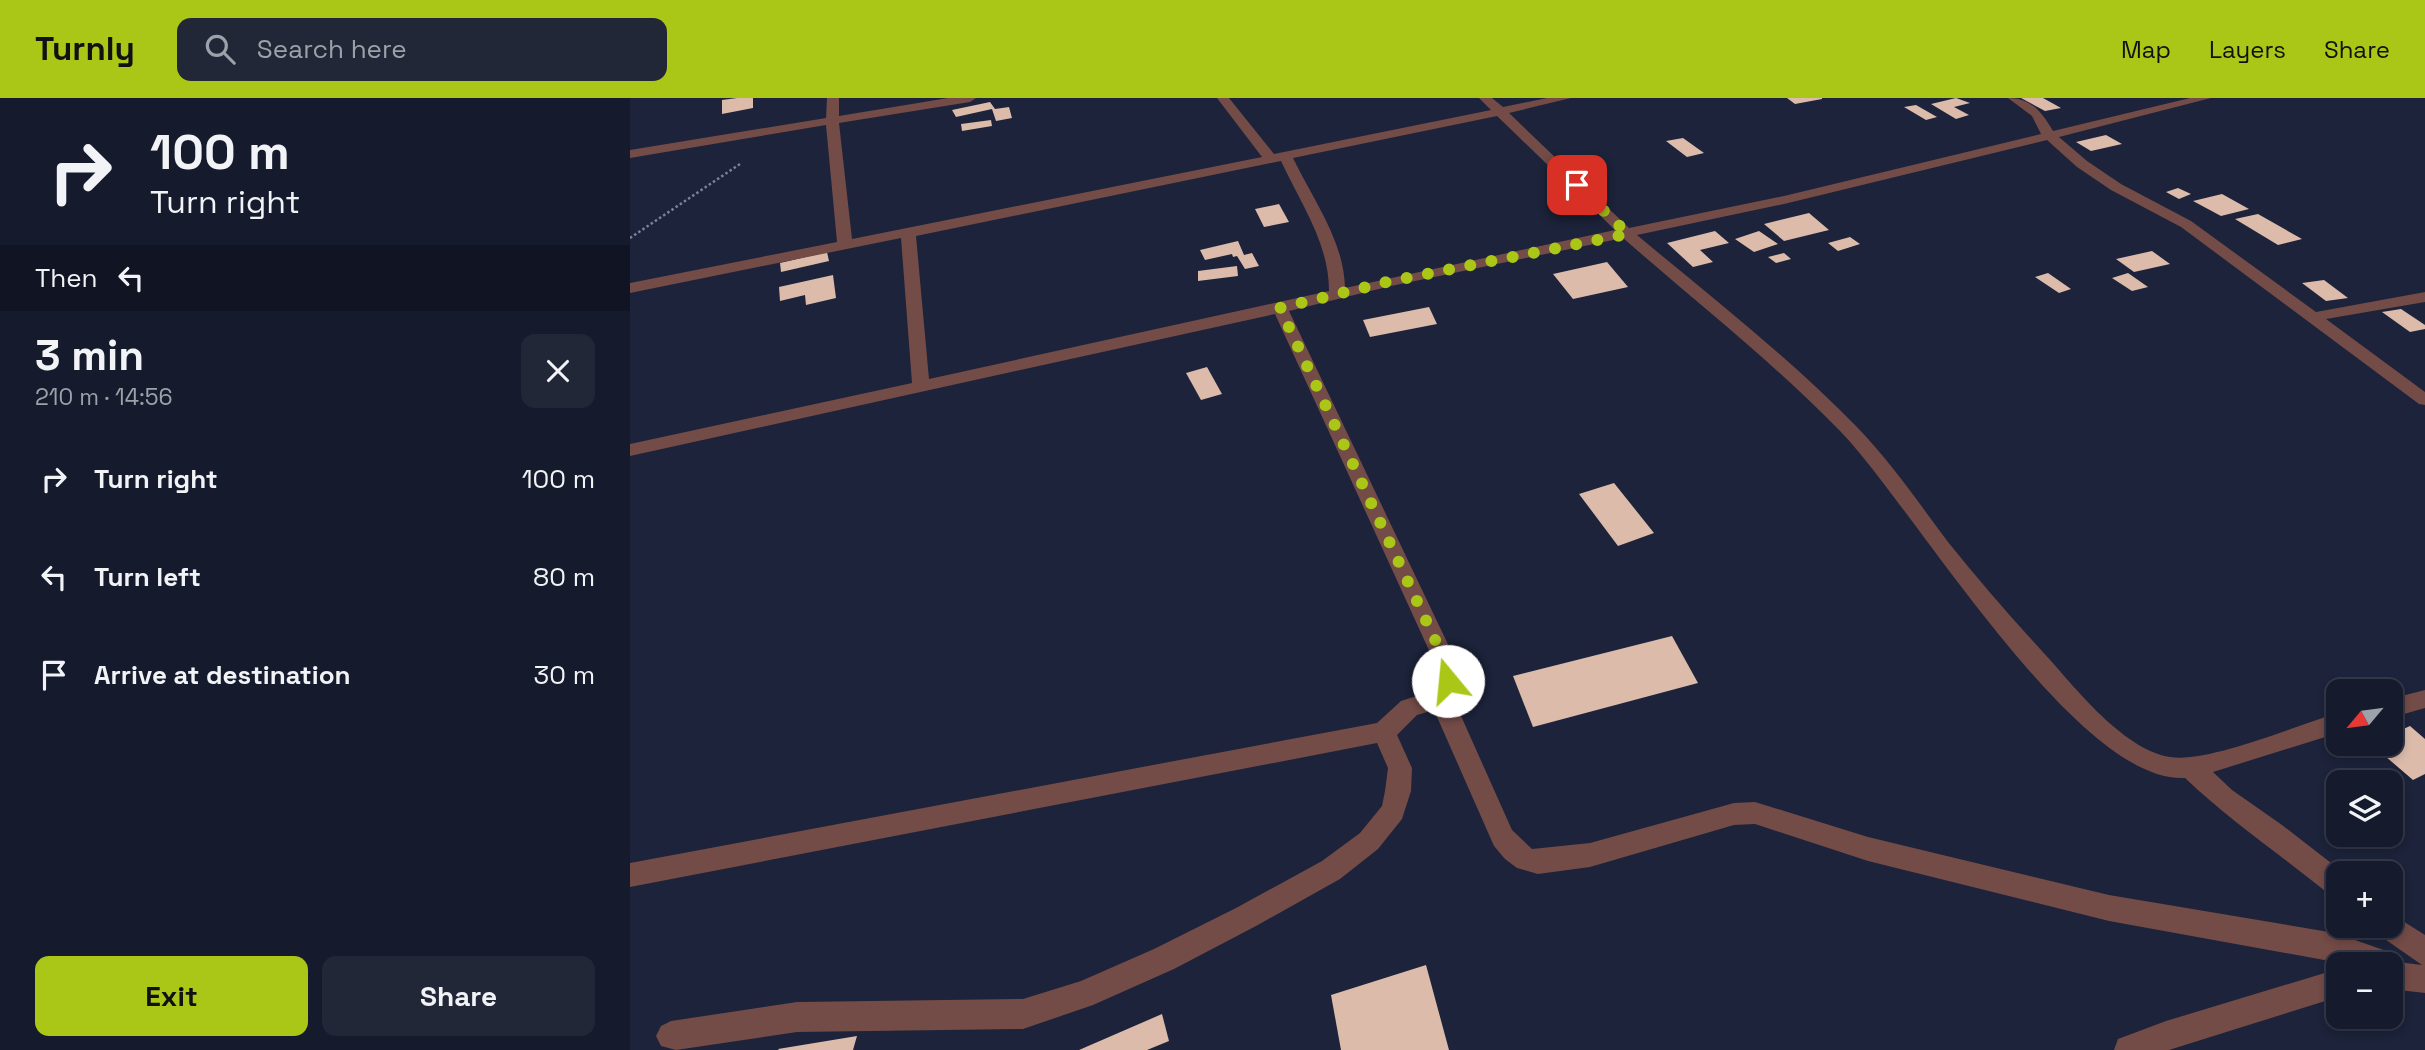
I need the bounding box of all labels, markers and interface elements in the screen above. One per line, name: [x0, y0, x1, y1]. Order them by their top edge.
search box: [177, 18, 667, 81]
text: Turnly: [35, 28, 135, 70]
icon: search: [201, 30, 239, 68]
text: Search here: [257, 32, 407, 66]
text: Map: [2121, 34, 2171, 65]
text: Layers: [2209, 34, 2286, 65]
text: Share: [2324, 34, 2390, 65]
text: 100 m: [150, 121, 290, 183]
icon: right: [35, 126, 126, 217]
pin: [1547, 155, 1607, 215]
icon: arrive: [1558, 166, 1596, 204]
text: Turn right: [150, 182, 300, 222]
icon: left: [112, 259, 150, 297]
text: Then: [35, 261, 98, 295]
text: 3 min: [35, 329, 144, 382]
button: close: [521, 334, 595, 408]
text: 210 m · 14:56: [35, 382, 173, 412]
icon: right: [35, 460, 73, 498]
text: Turn right: [94, 462, 218, 496]
text: 100 m: [522, 462, 595, 496]
icon: left: [35, 558, 73, 596]
text: Turn left: [94, 560, 201, 594]
text: 80 m: [533, 560, 595, 594]
position arrow: [1411, 644, 1485, 718]
icon: arrive: [35, 656, 73, 694]
text: Arrive at destination: [94, 658, 351, 692]
text: 30 m: [534, 658, 595, 692]
north arrow: [2326, 679, 2403, 756]
map controls: [2326, 679, 2403, 1029]
button: layers: [2326, 770, 2403, 847]
button: +: [2326, 861, 2403, 938]
button: −: [2326, 952, 2403, 1029]
button: Exit: [35, 956, 308, 1036]
button: Share: [322, 956, 595, 1036]

